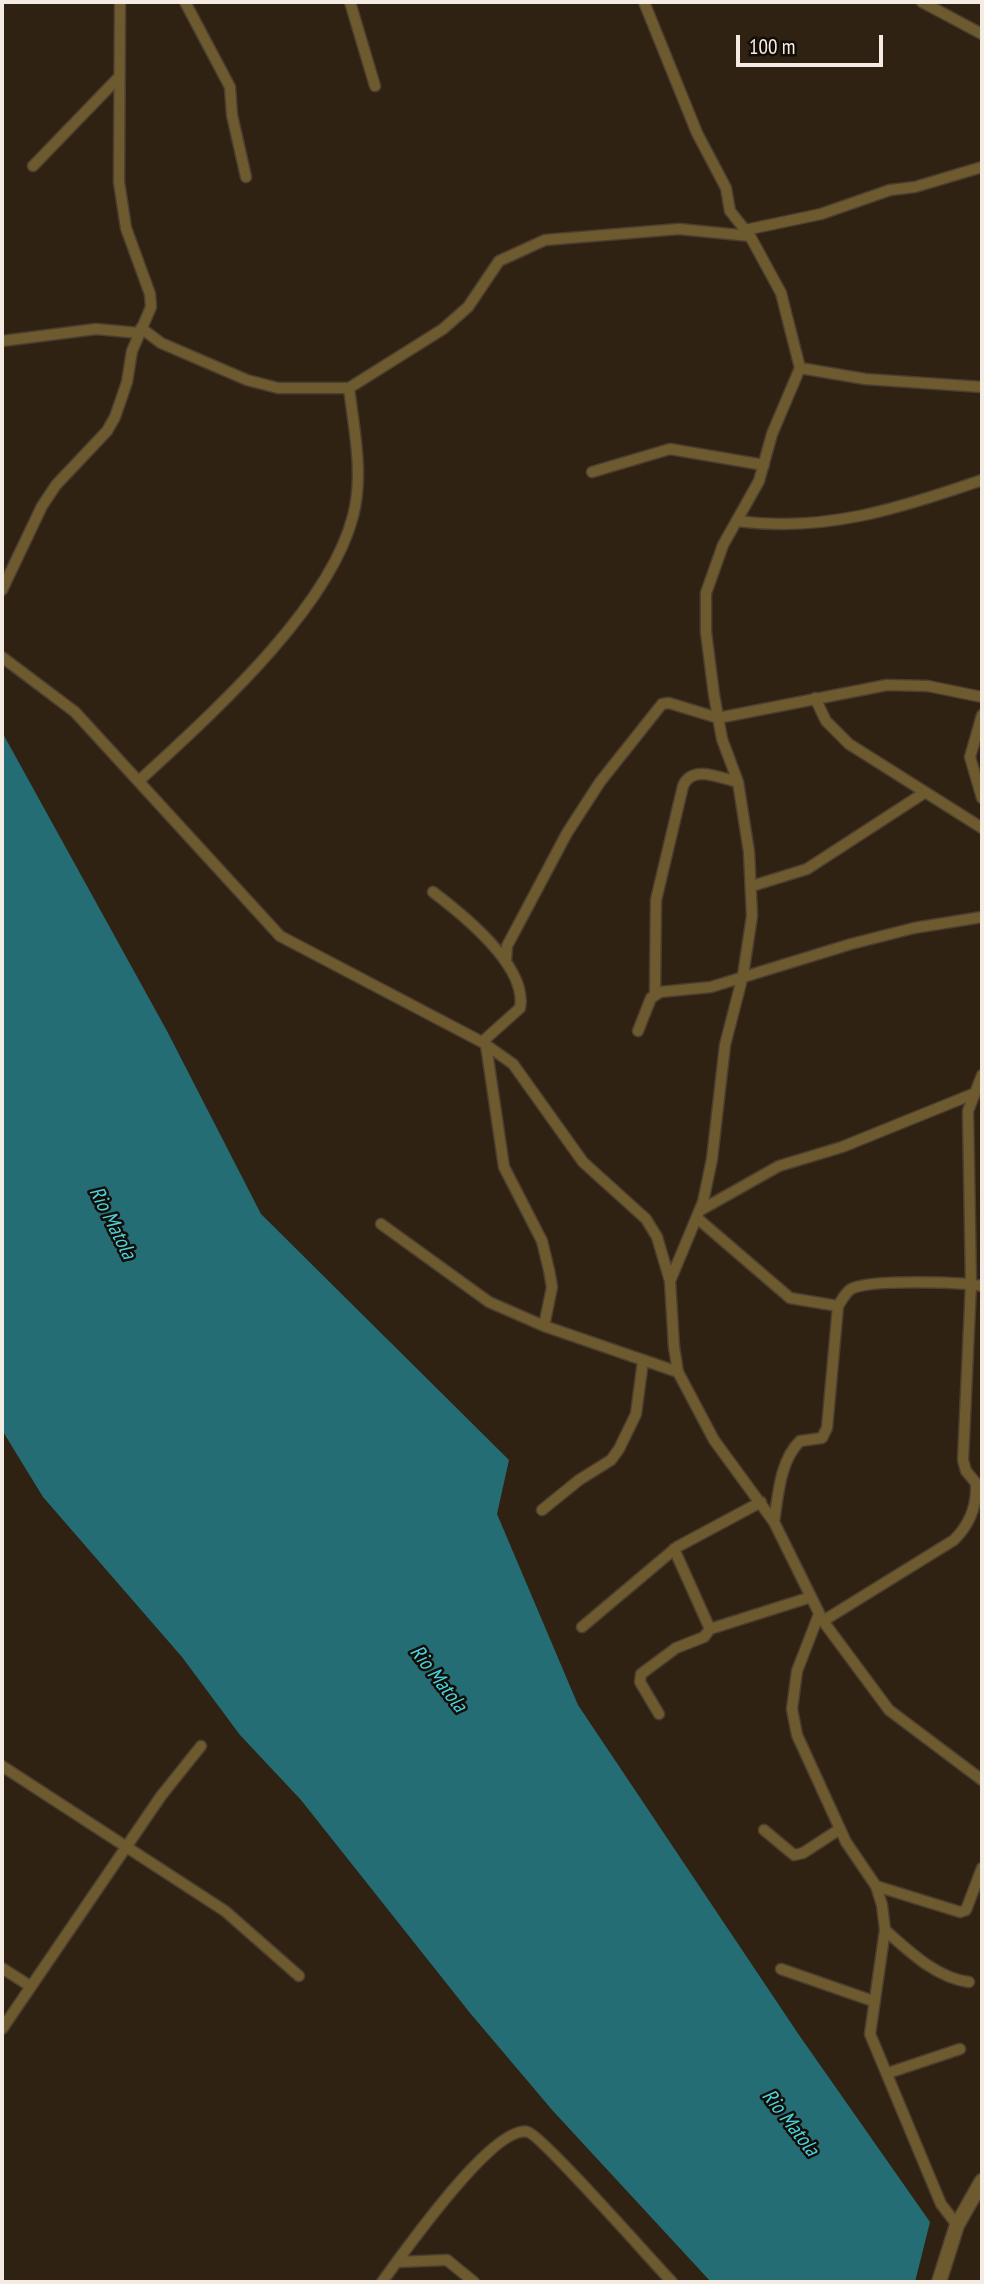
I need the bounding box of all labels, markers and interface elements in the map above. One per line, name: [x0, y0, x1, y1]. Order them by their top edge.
scale bar: [739, 21, 886, 65]
text: 100 m: [749, 33, 795, 60]
water label: Rio Matola: [83, 1183, 141, 1263]
water label: Rio Matola: [404, 1641, 472, 1717]
water label: Rio Matola: [756, 2085, 824, 2161]

